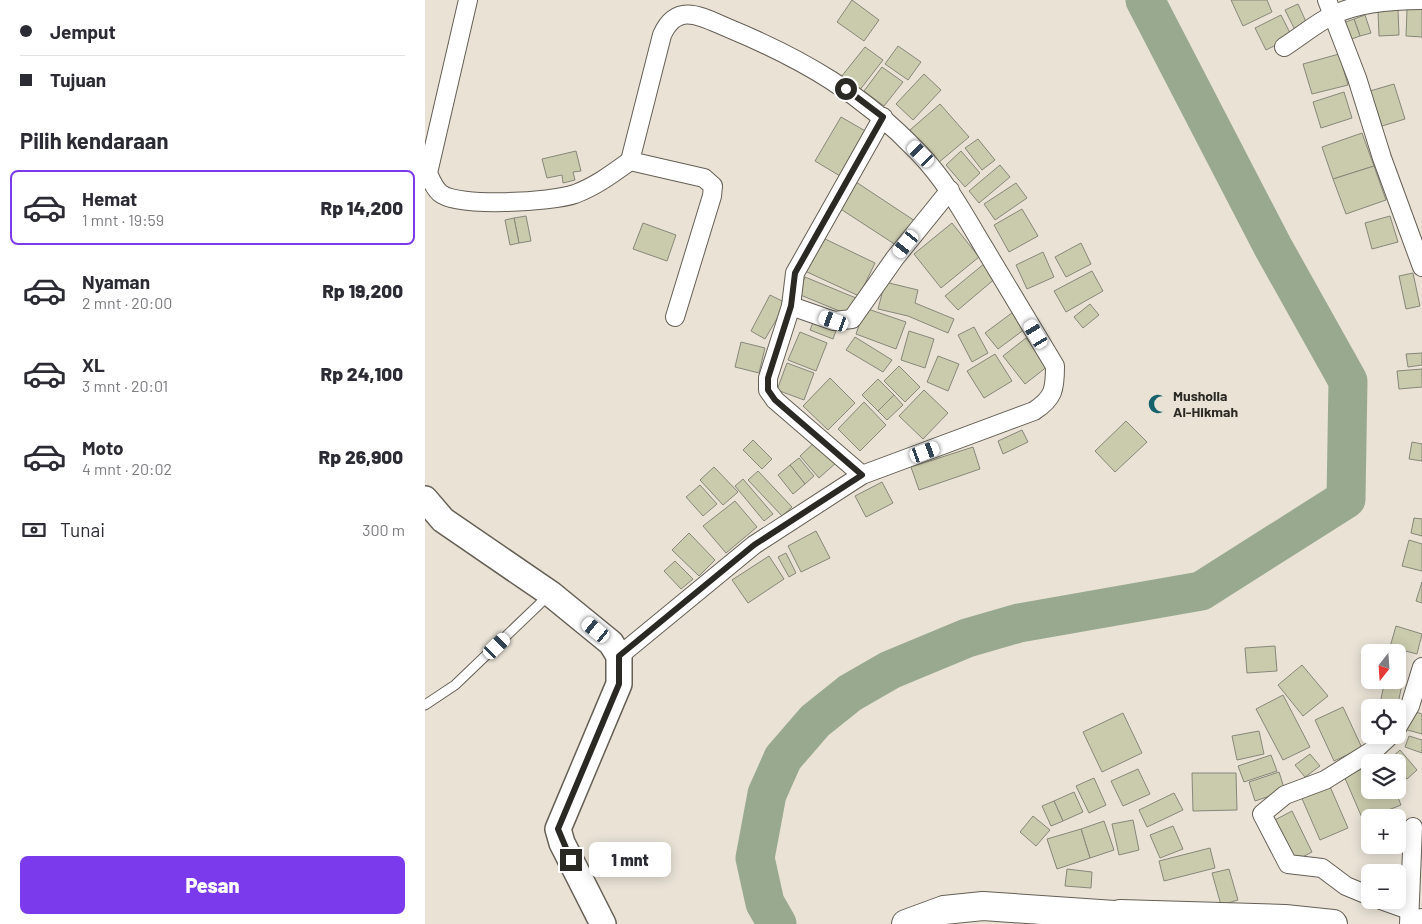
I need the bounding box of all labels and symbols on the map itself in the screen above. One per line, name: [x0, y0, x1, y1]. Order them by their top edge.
route start: [835, 78, 857, 100]
car: [905, 138, 936, 170]
car: [890, 228, 921, 260]
car: [817, 309, 850, 333]
car: [1021, 317, 1050, 351]
place label: Musholla Al-Hikmah: [1173, 387, 1238, 420]
mosque icon: Musholla Al-Hikmah: [1147, 393, 1169, 415]
car: [908, 440, 941, 464]
car: [579, 615, 612, 645]
car: [480, 630, 513, 662]
north arrow: [1361, 644, 1406, 689]
callout: 1 mnt: [589, 842, 671, 878]
route end: [560, 849, 582, 871]

